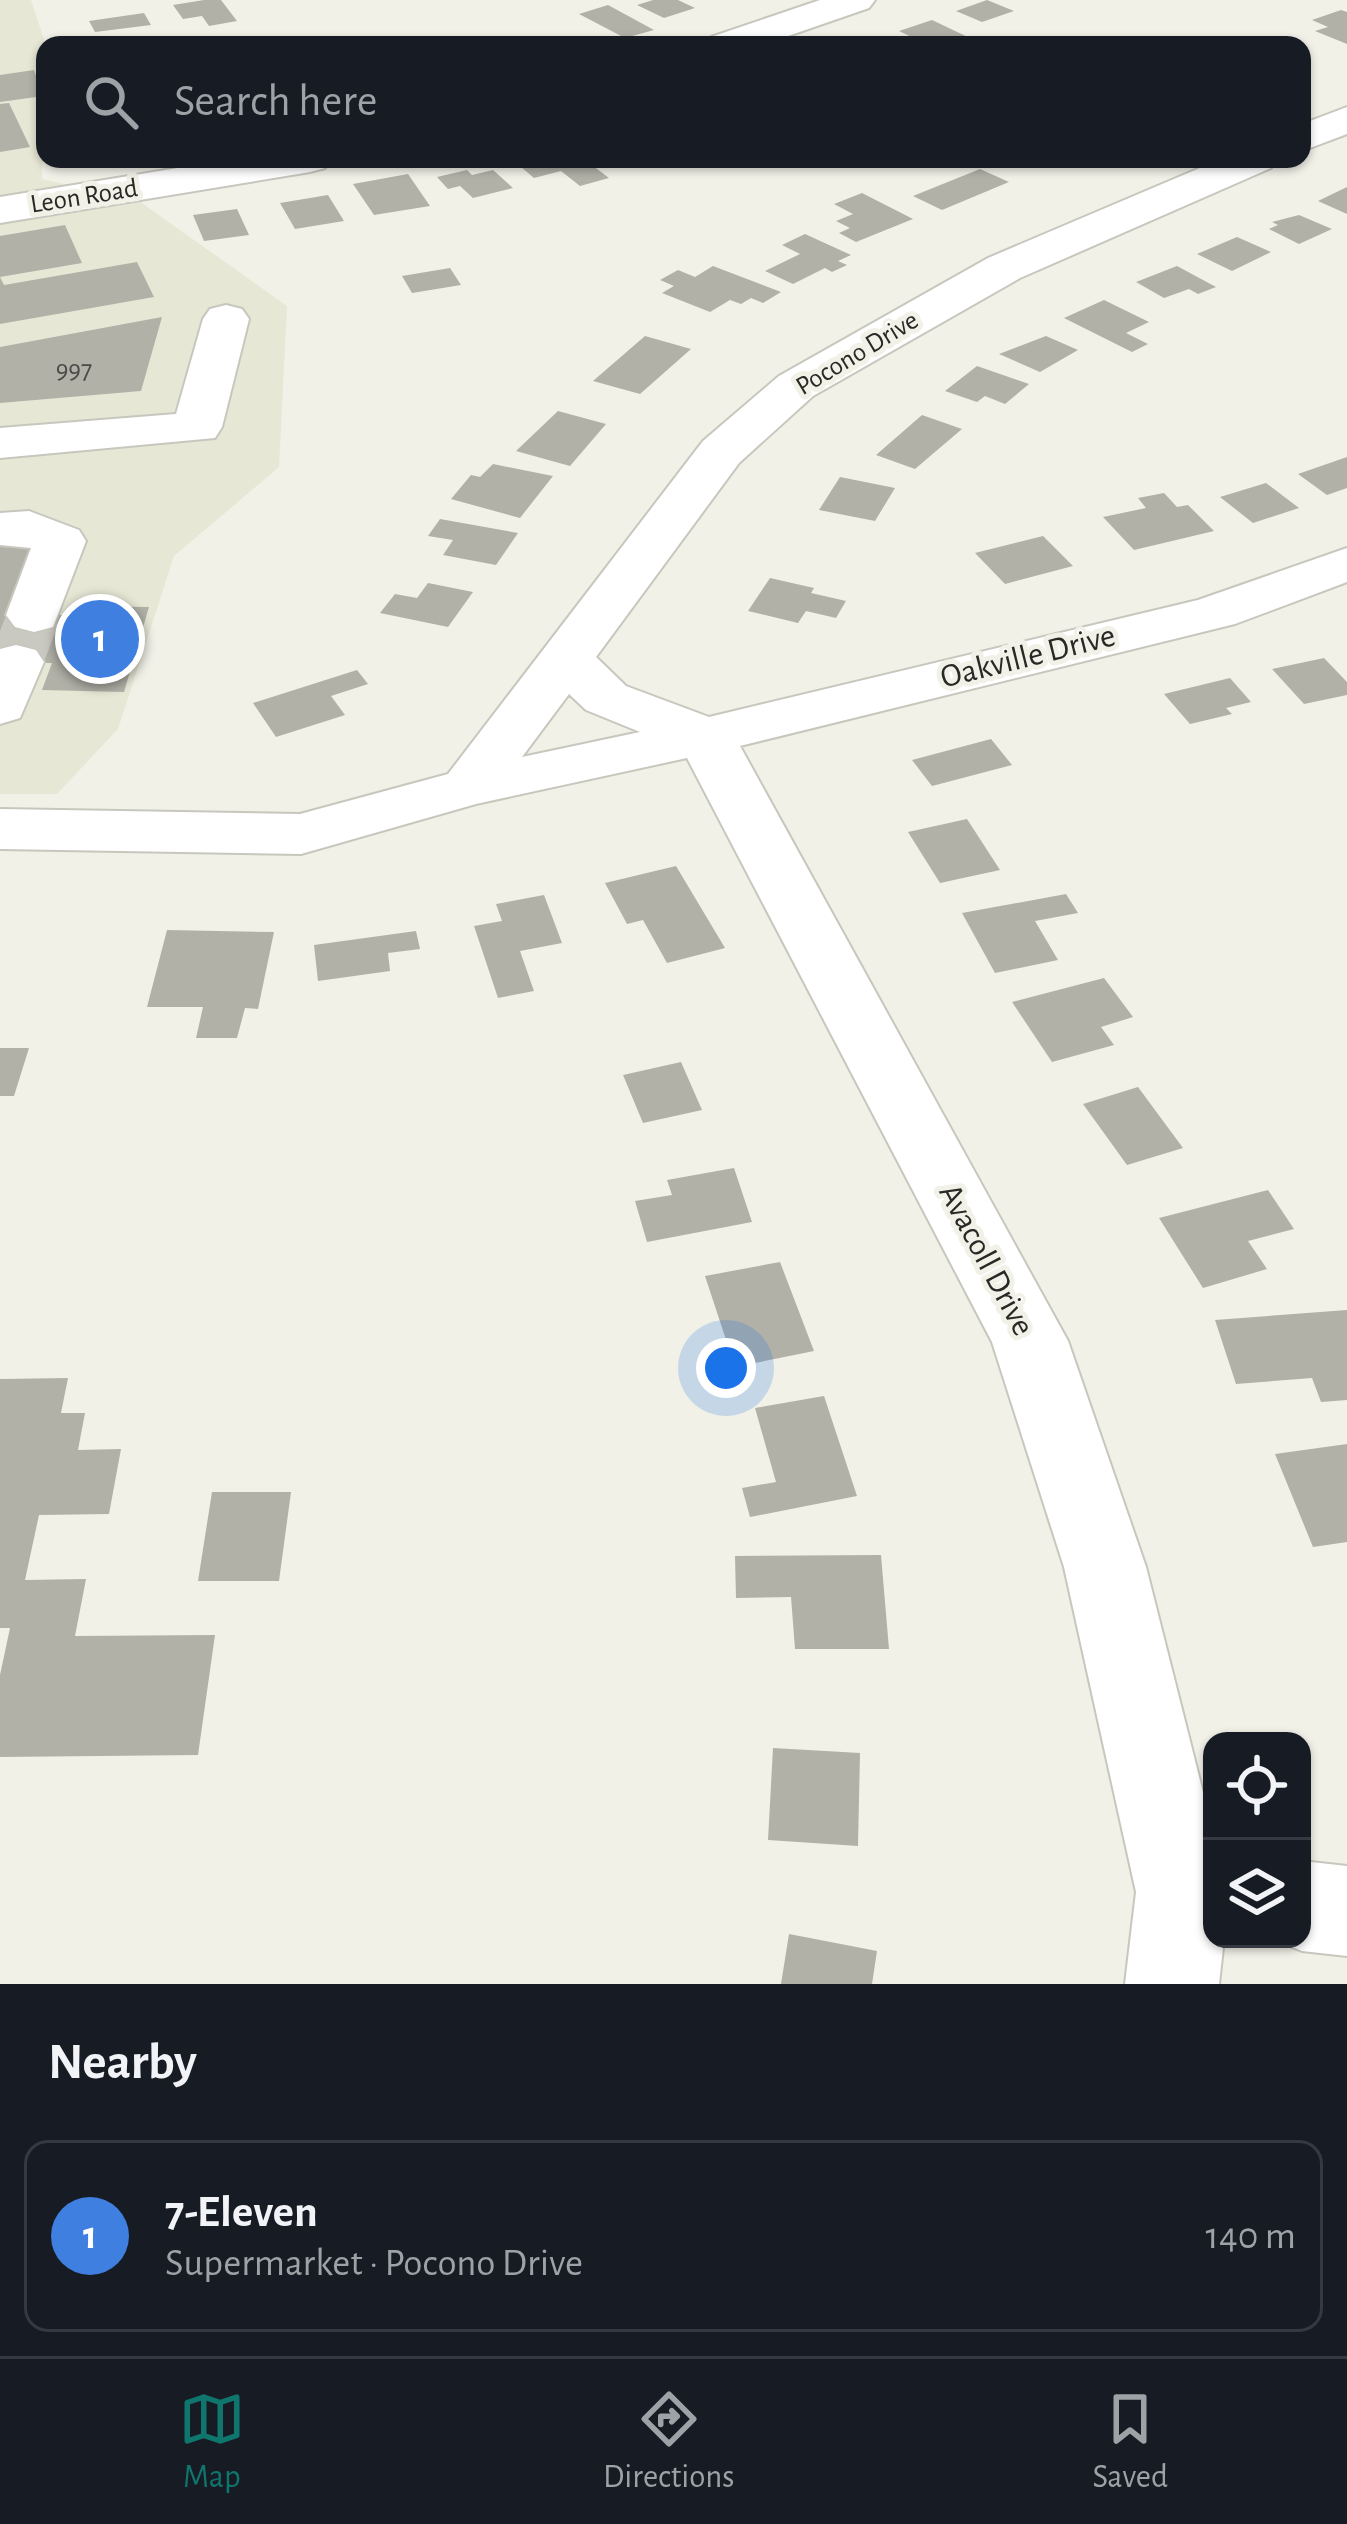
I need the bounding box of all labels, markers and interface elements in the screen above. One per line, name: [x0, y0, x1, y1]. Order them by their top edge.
search box: [36, 36, 1311, 168]
icon: search: [78, 69, 144, 135]
text: Search here: [174, 79, 377, 124]
street label: Leon Road: [28, 174, 140, 218]
street label: Pocono Drive: [791, 306, 923, 400]
house number: 997: [56, 356, 92, 383]
pin: 1: [61, 594, 139, 684]
street label: Oakville Drive: [937, 619, 1119, 695]
street label: Avacoll Drive: [932, 1179, 1040, 1341]
your location: [696, 1338, 756, 1398]
map controls: [1203, 1732, 1311, 1948]
button: locate: [1203, 1732, 1311, 1840]
button: layers: [1203, 1840, 1311, 1948]
text: Nearby: [48, 2037, 197, 2088]
text: 7-Eleven: [165, 2190, 318, 2235]
text: 1: [83, 2217, 97, 2256]
text: 140 m: [1206, 2217, 1296, 2256]
text: Supermarket · Pocono Drive: [165, 2244, 583, 2283]
tab: Map: [179, 2386, 245, 2498]
tab: Directions: [603, 2386, 734, 2498]
tab: Saved: [1092, 2386, 1168, 2498]

